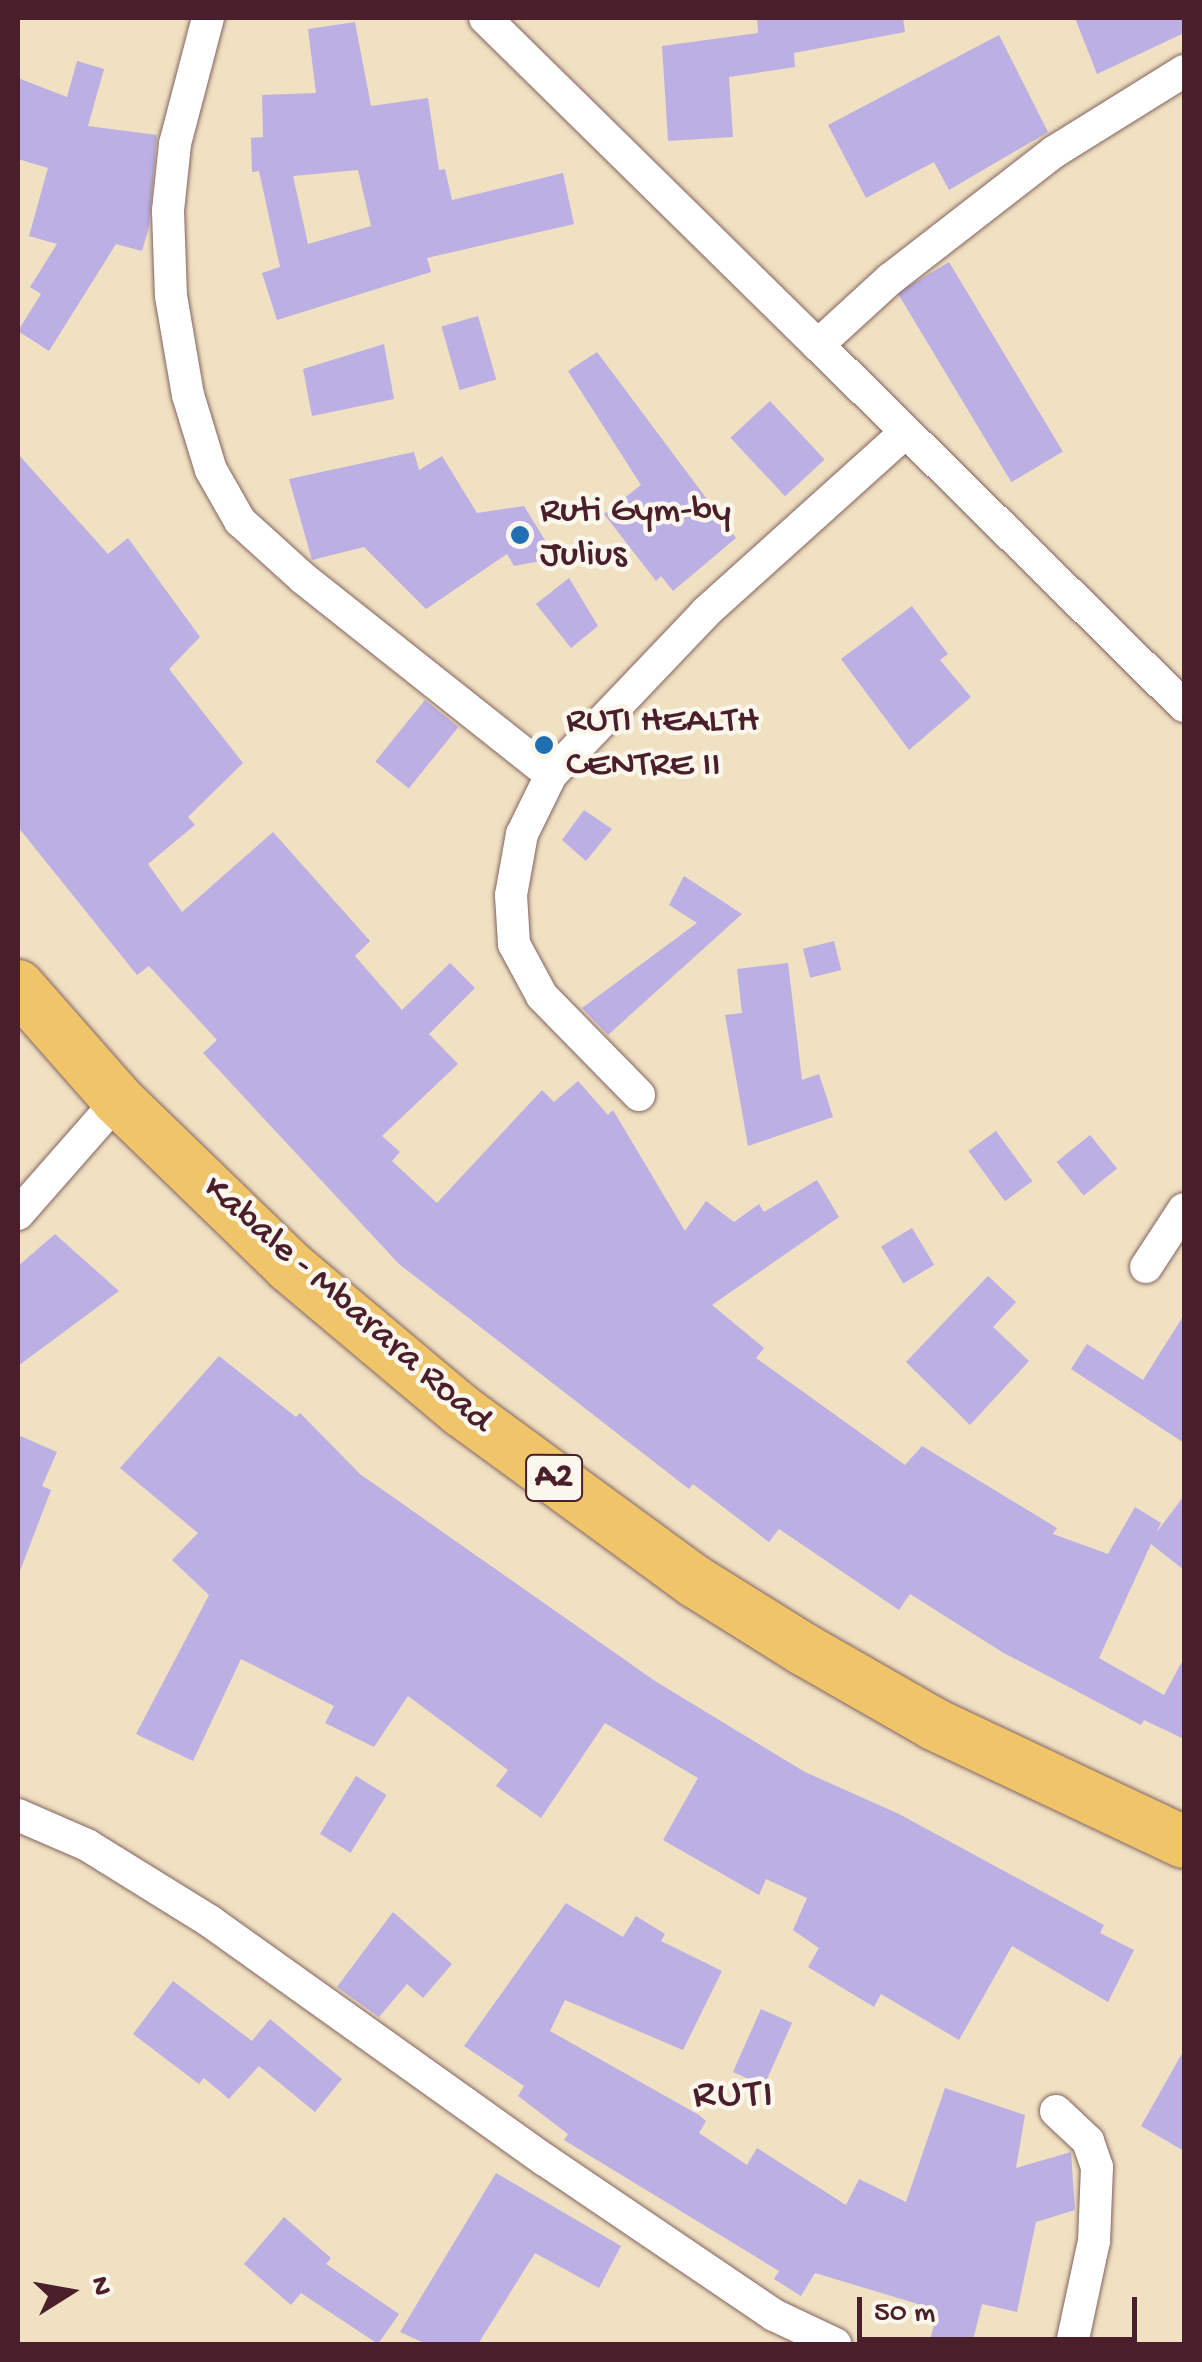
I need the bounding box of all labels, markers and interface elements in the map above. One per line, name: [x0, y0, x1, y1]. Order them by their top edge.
place label: Ruti Gym-by Julius: [540, 490, 731, 580]
marker: Ruti Gym-by Julius: [509, 524, 531, 546]
place label: RUTI HEALTH CENTRE II: [566, 700, 759, 789]
marker: RUTI HEALTH CENTRE II: [531, 732, 557, 758]
street label: Kabale - Mbarara Road: [192, 1168, 500, 1444]
road number: A2: [524, 1448, 584, 1508]
district label: RUTI: [693, 2072, 775, 2122]
north arrow: [20, 2242, 120, 2342]
text: N: [82, 2274, 118, 2298]
scale bar: [862, 2277, 1142, 2339]
text: 50 m: [874, 2297, 935, 2332]

